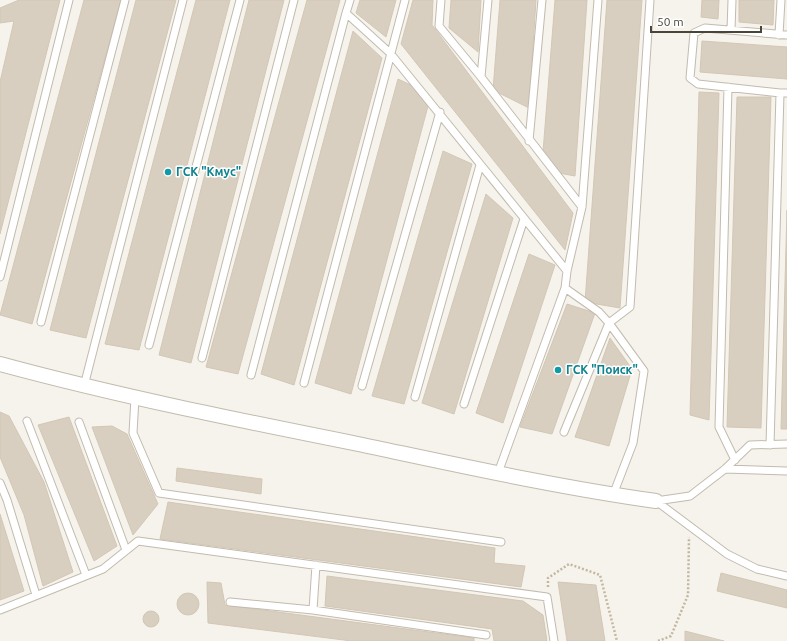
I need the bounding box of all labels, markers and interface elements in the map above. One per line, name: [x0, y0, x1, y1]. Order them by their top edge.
scale bar: [651, 8, 761, 34]
text: 50 m: [657, 15, 684, 28]
place label: ГСК "Кмус": [176, 165, 241, 178]
marker: ГСК "Кмус": [163, 167, 173, 177]
place label: ГСК "Поиск": [566, 363, 638, 376]
marker: ГСК "Поиск": [553, 365, 563, 375]

